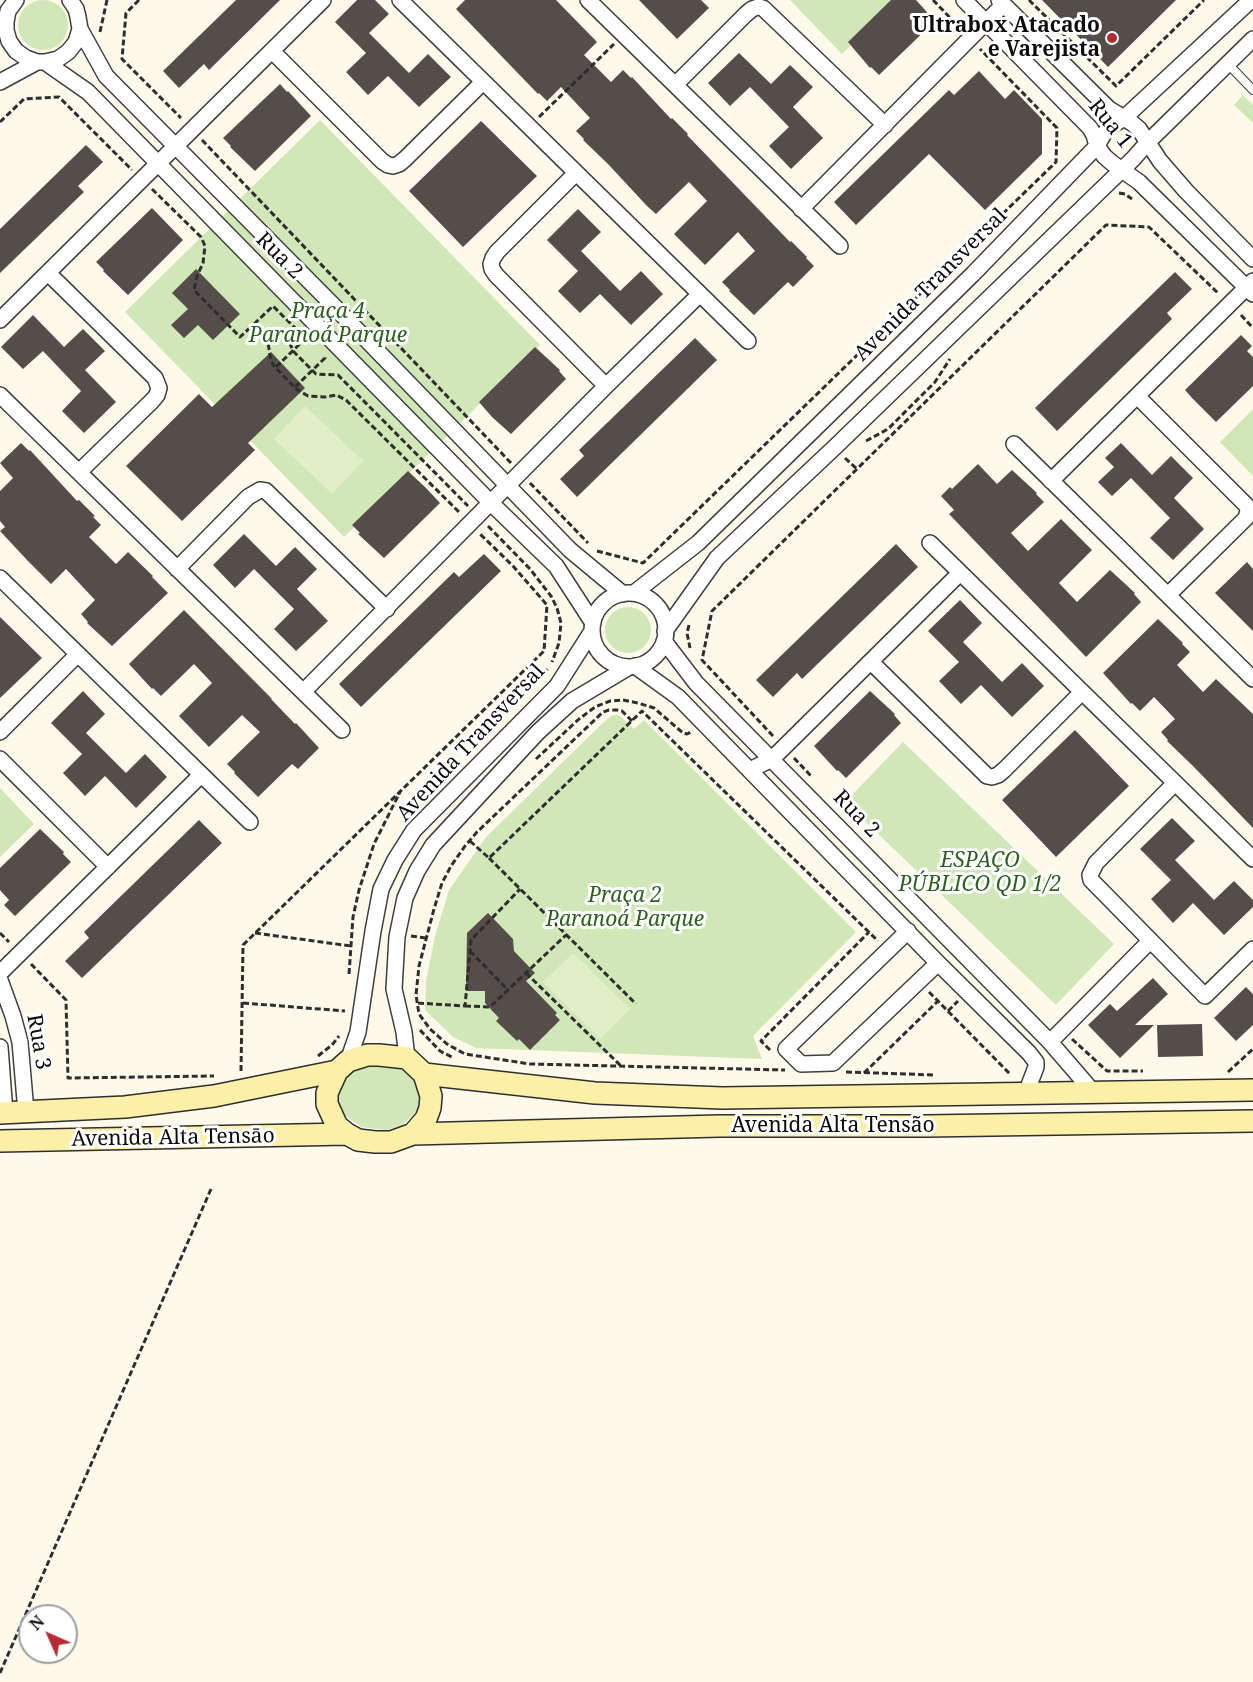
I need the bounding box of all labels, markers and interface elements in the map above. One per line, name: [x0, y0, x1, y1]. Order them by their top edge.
place label: Ultrabox Atacado e Varejista: [913, 13, 1100, 63]
marker: Ultrabox Atacado e Varejista: [1105, 31, 1119, 45]
street label: Rua 1: [1083, 94, 1137, 154]
street label: Avenida Transversal: [849, 203, 1013, 367]
street label: Rua 2: [250, 227, 308, 285]
park label: Praça 4 Paranoá Parque: [249, 299, 407, 349]
street label: Avenida Transversal: [392, 659, 550, 827]
street label: Rua 2: [827, 785, 885, 843]
park label: ESPAÇO PÚBLICO QD 1/2: [899, 848, 1061, 898]
park label: Praça 2 Paranoá Parque: [546, 883, 704, 933]
street label: Rua 3: [21, 1012, 55, 1072]
street label: Avenida Alta Tensão: [731, 1113, 935, 1139]
street label: Avenida Alta Tensāo: [71, 1124, 275, 1152]
north arrow: [18, 1604, 78, 1664]
text: N: [24, 1610, 49, 1635]

